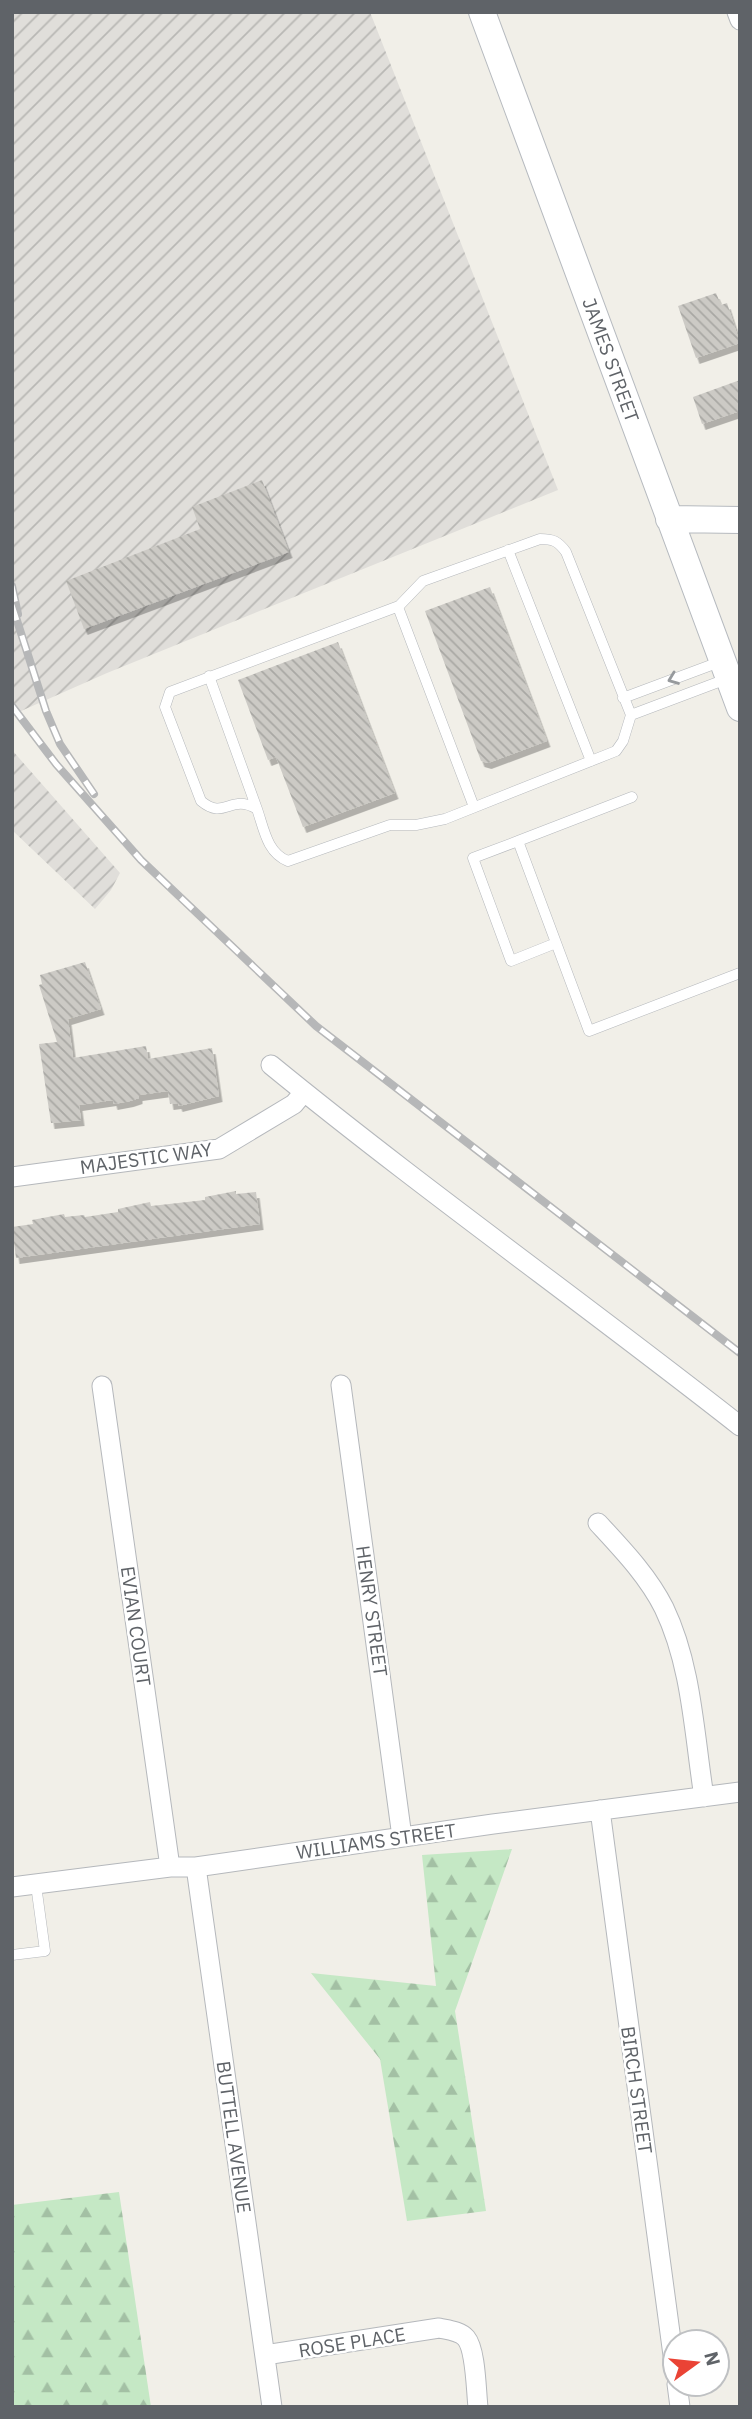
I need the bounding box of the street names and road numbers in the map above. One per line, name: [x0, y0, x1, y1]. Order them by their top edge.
street label: JAMES STREET: [577, 295, 645, 426]
street label: MAJESTIC WAY: [78, 1137, 214, 1179]
street label: HENRY STREET: [351, 1544, 393, 1678]
street label: EVIAN COURT: [116, 1565, 156, 1688]
street label: WILLIAMS STREET: [295, 1818, 458, 1864]
street label: BIRCH STREET: [616, 2025, 658, 2155]
street label: BUTTELL AVENUE: [211, 2059, 257, 2215]
street label: ROSE PLACE: [297, 2322, 407, 2362]

